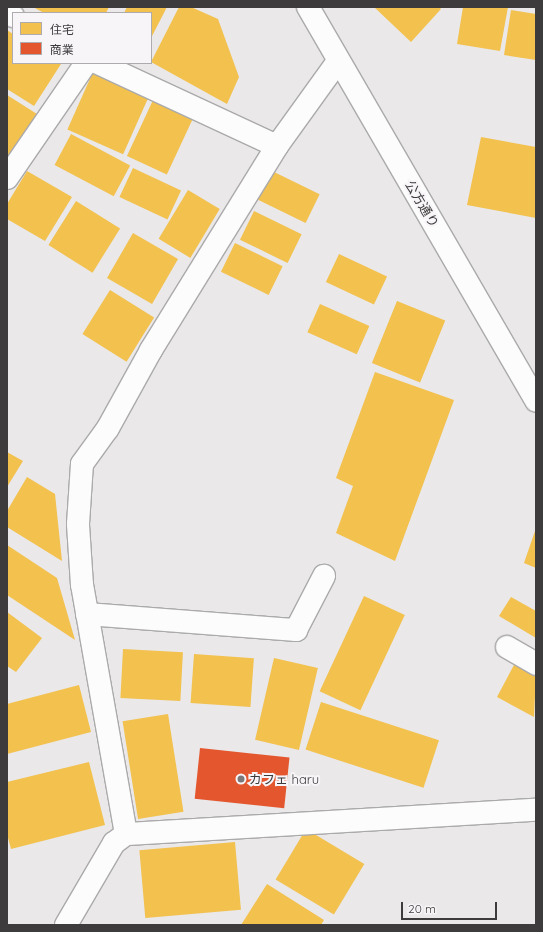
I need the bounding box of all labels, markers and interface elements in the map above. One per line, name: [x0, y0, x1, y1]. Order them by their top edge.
legend: [12, 12, 152, 64]
text: 住宅: [50, 22, 74, 37]
text: 商業: [50, 42, 74, 57]
street label: 公方通り: [402, 178, 442, 230]
place label: カフェ haru: [249, 771, 319, 787]
marker: カフェ haru: [236, 774, 246, 784]
scale bar: [403, 894, 499, 920]
text: 20 m: [408, 901, 436, 916]

